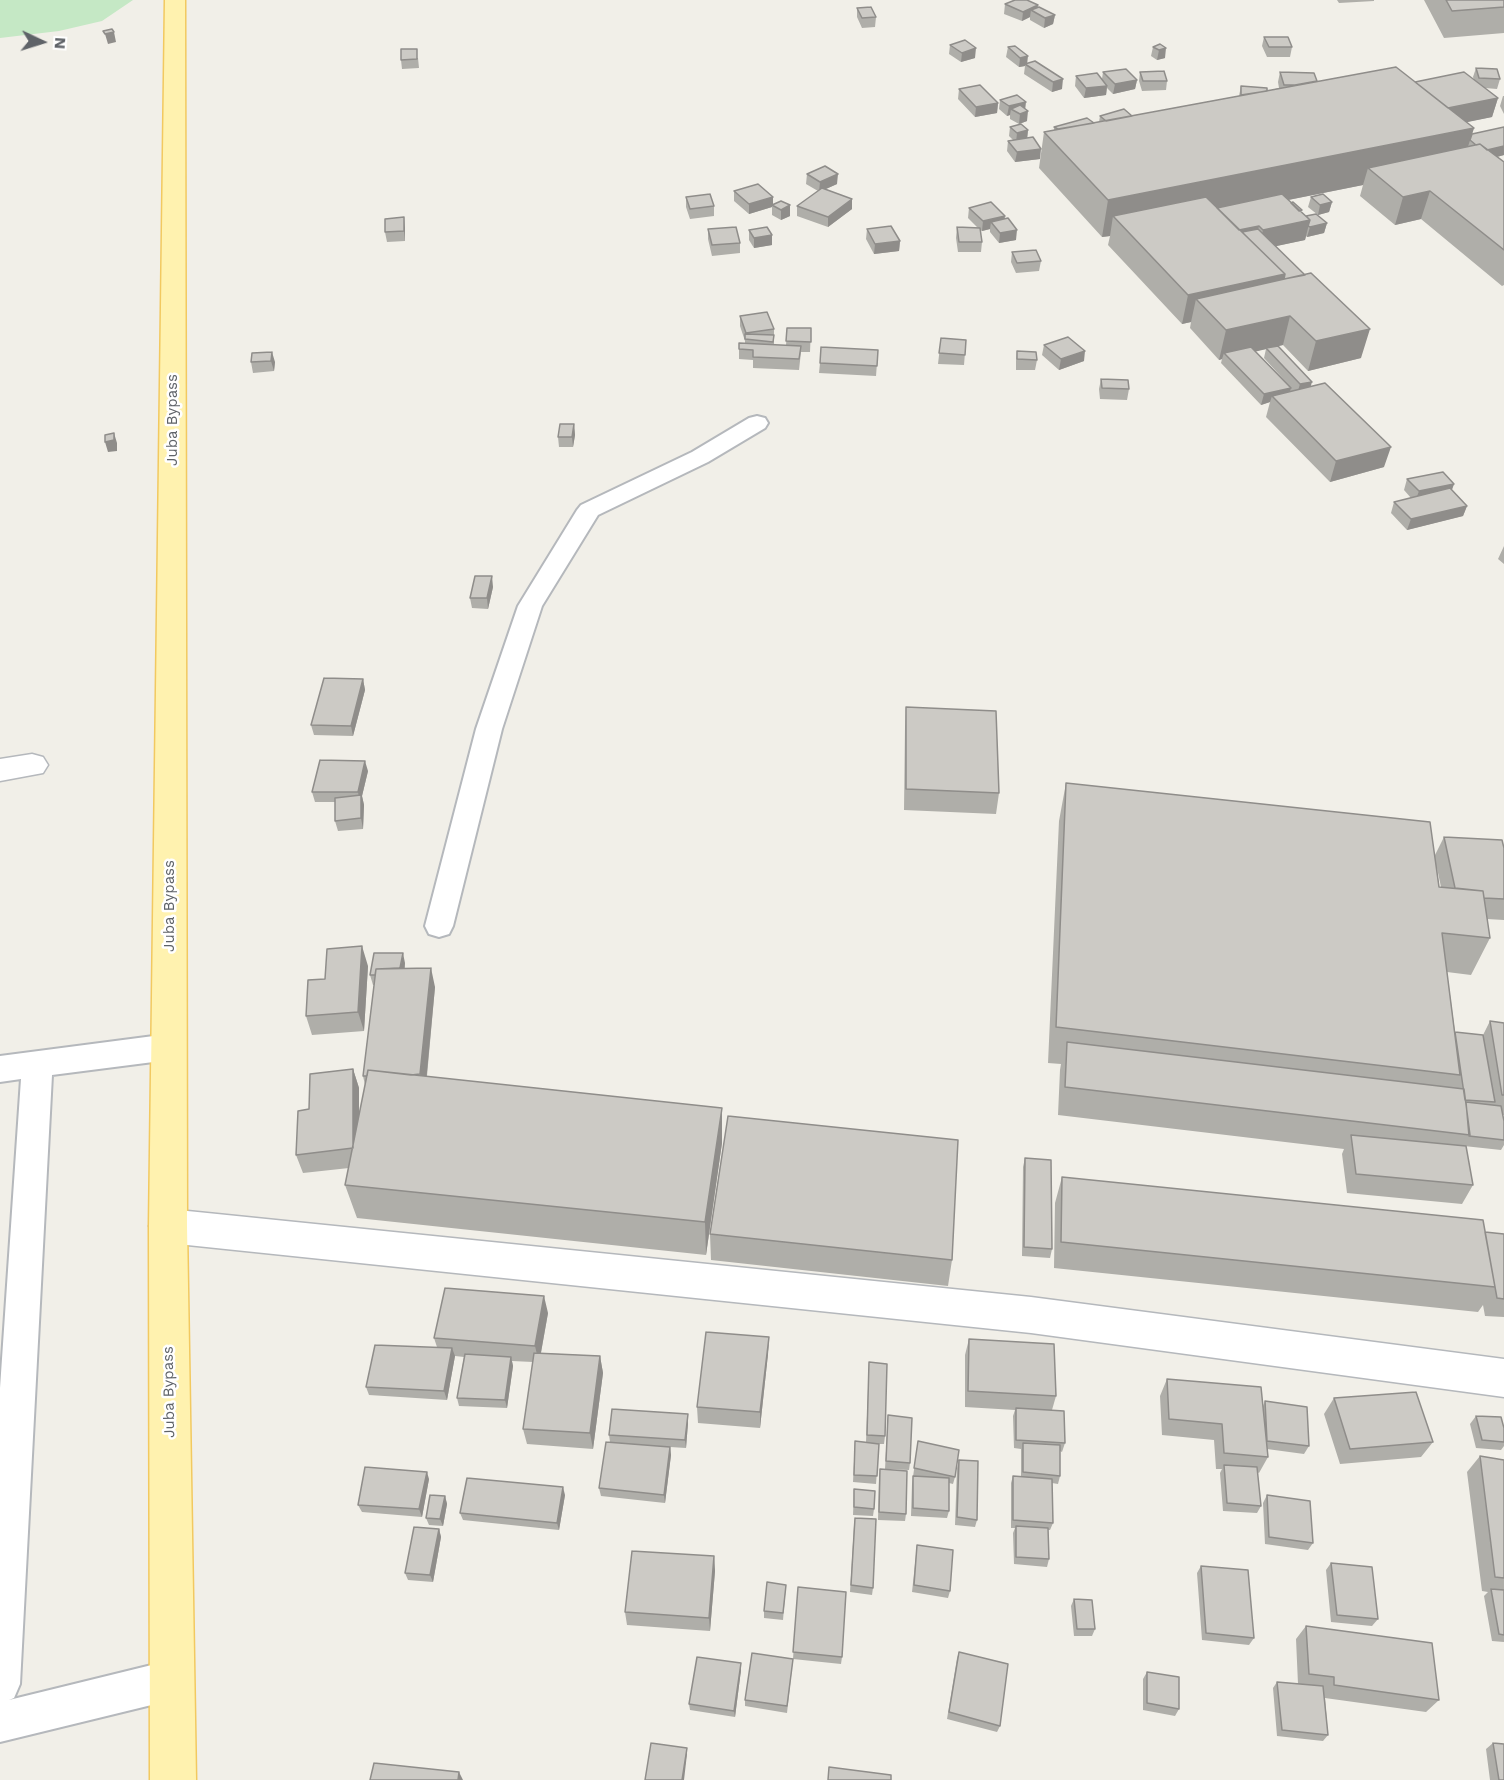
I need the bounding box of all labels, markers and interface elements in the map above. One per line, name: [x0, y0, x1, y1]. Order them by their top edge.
north arrow: [12, 12, 72, 72]
text: N: [51, 37, 70, 50]
street label: Juba Bypass: [164, 374, 182, 466]
street label: Juba Bypass: [161, 860, 179, 952]
street label: Juba Bypass: [159, 1346, 179, 1438]

